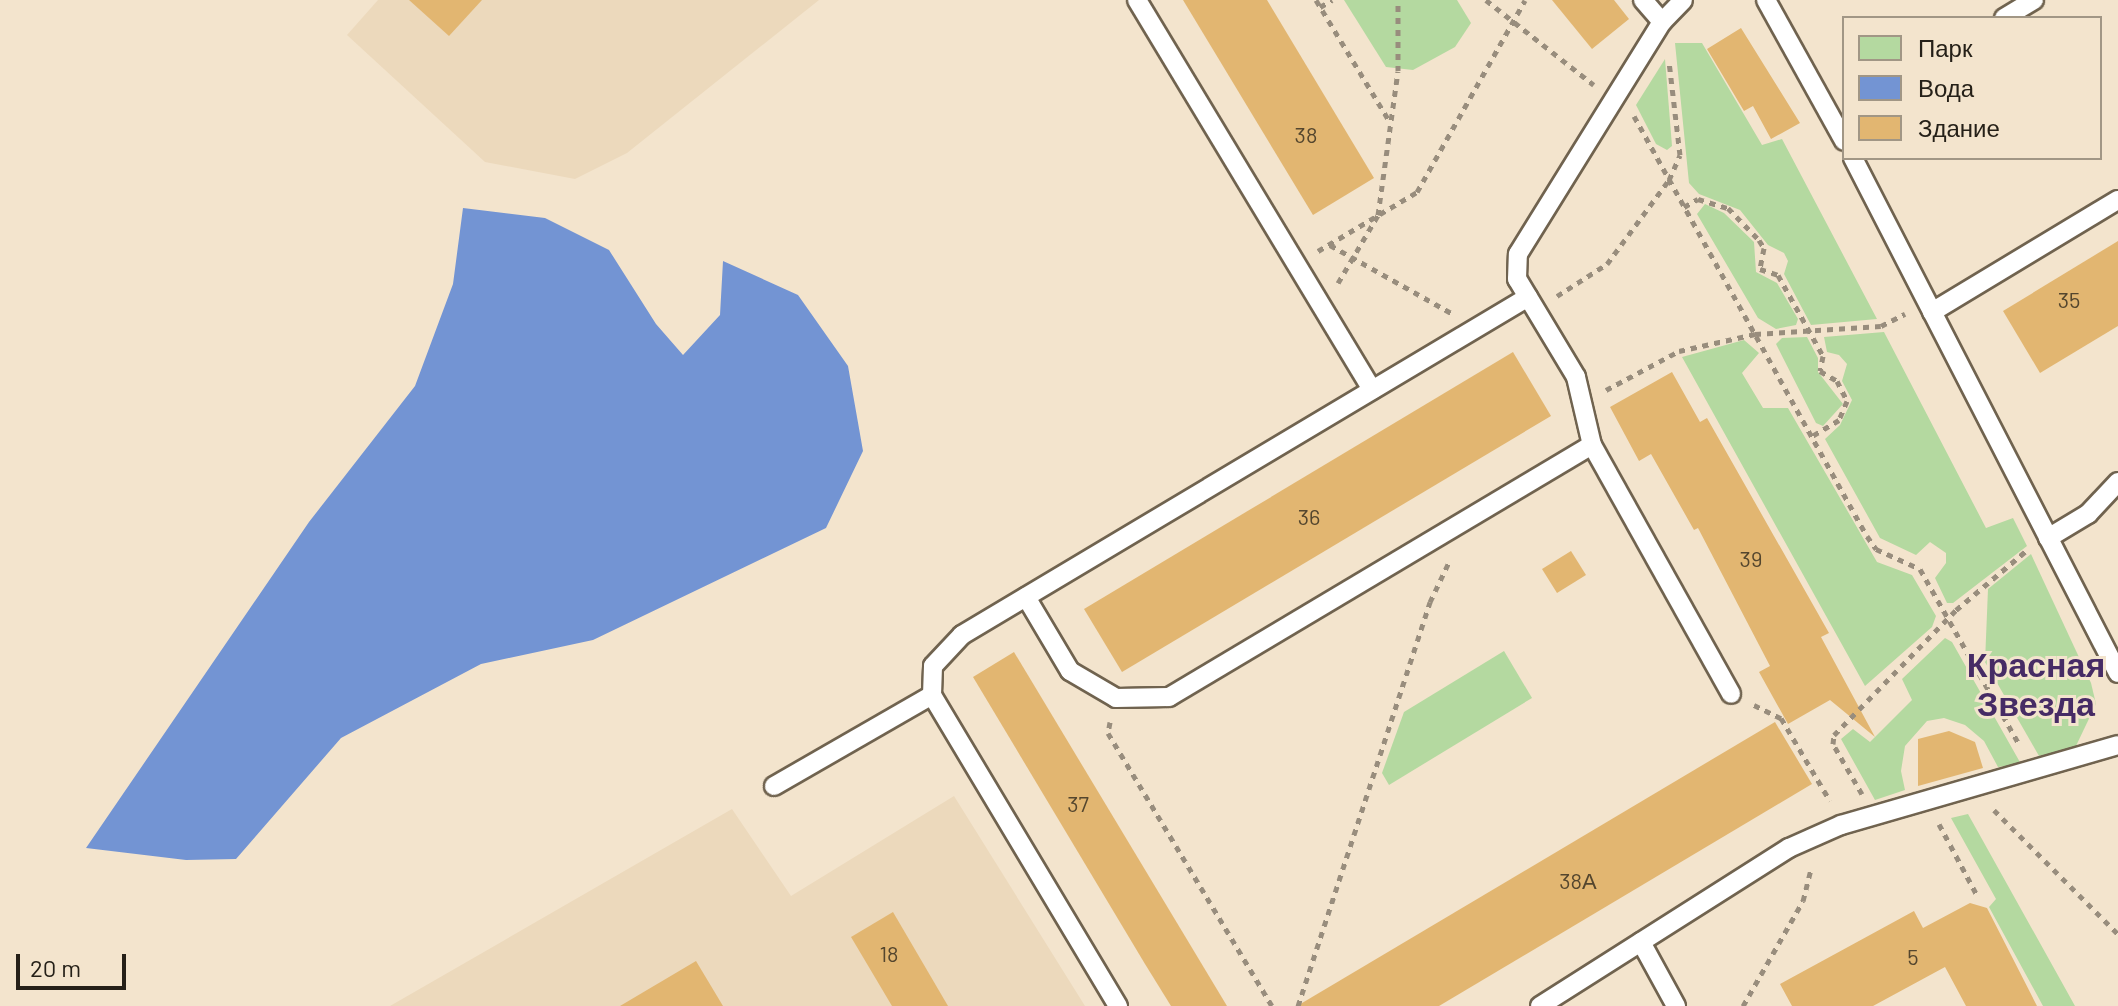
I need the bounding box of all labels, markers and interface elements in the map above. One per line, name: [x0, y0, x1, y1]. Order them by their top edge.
legend: [1842, 16, 2102, 160]
text: Парк: [1918, 33, 1972, 62]
text: Вода: [1918, 73, 1974, 102]
text: Здание: [1918, 113, 2000, 142]
house number: 38: [1295, 122, 1317, 148]
house number: 35: [2058, 287, 2080, 313]
house number: 36: [1298, 504, 1320, 530]
house number: 39: [1740, 546, 1762, 572]
district label: Красная Звезда: [1967, 643, 2105, 722]
house number: 37: [1067, 791, 1089, 817]
house number: 38А: [1559, 868, 1597, 894]
scale bar: [20, 938, 130, 988]
house number: 18: [879, 941, 899, 967]
house number: 5: [1907, 944, 1919, 970]
text: 20 m: [30, 953, 81, 982]

